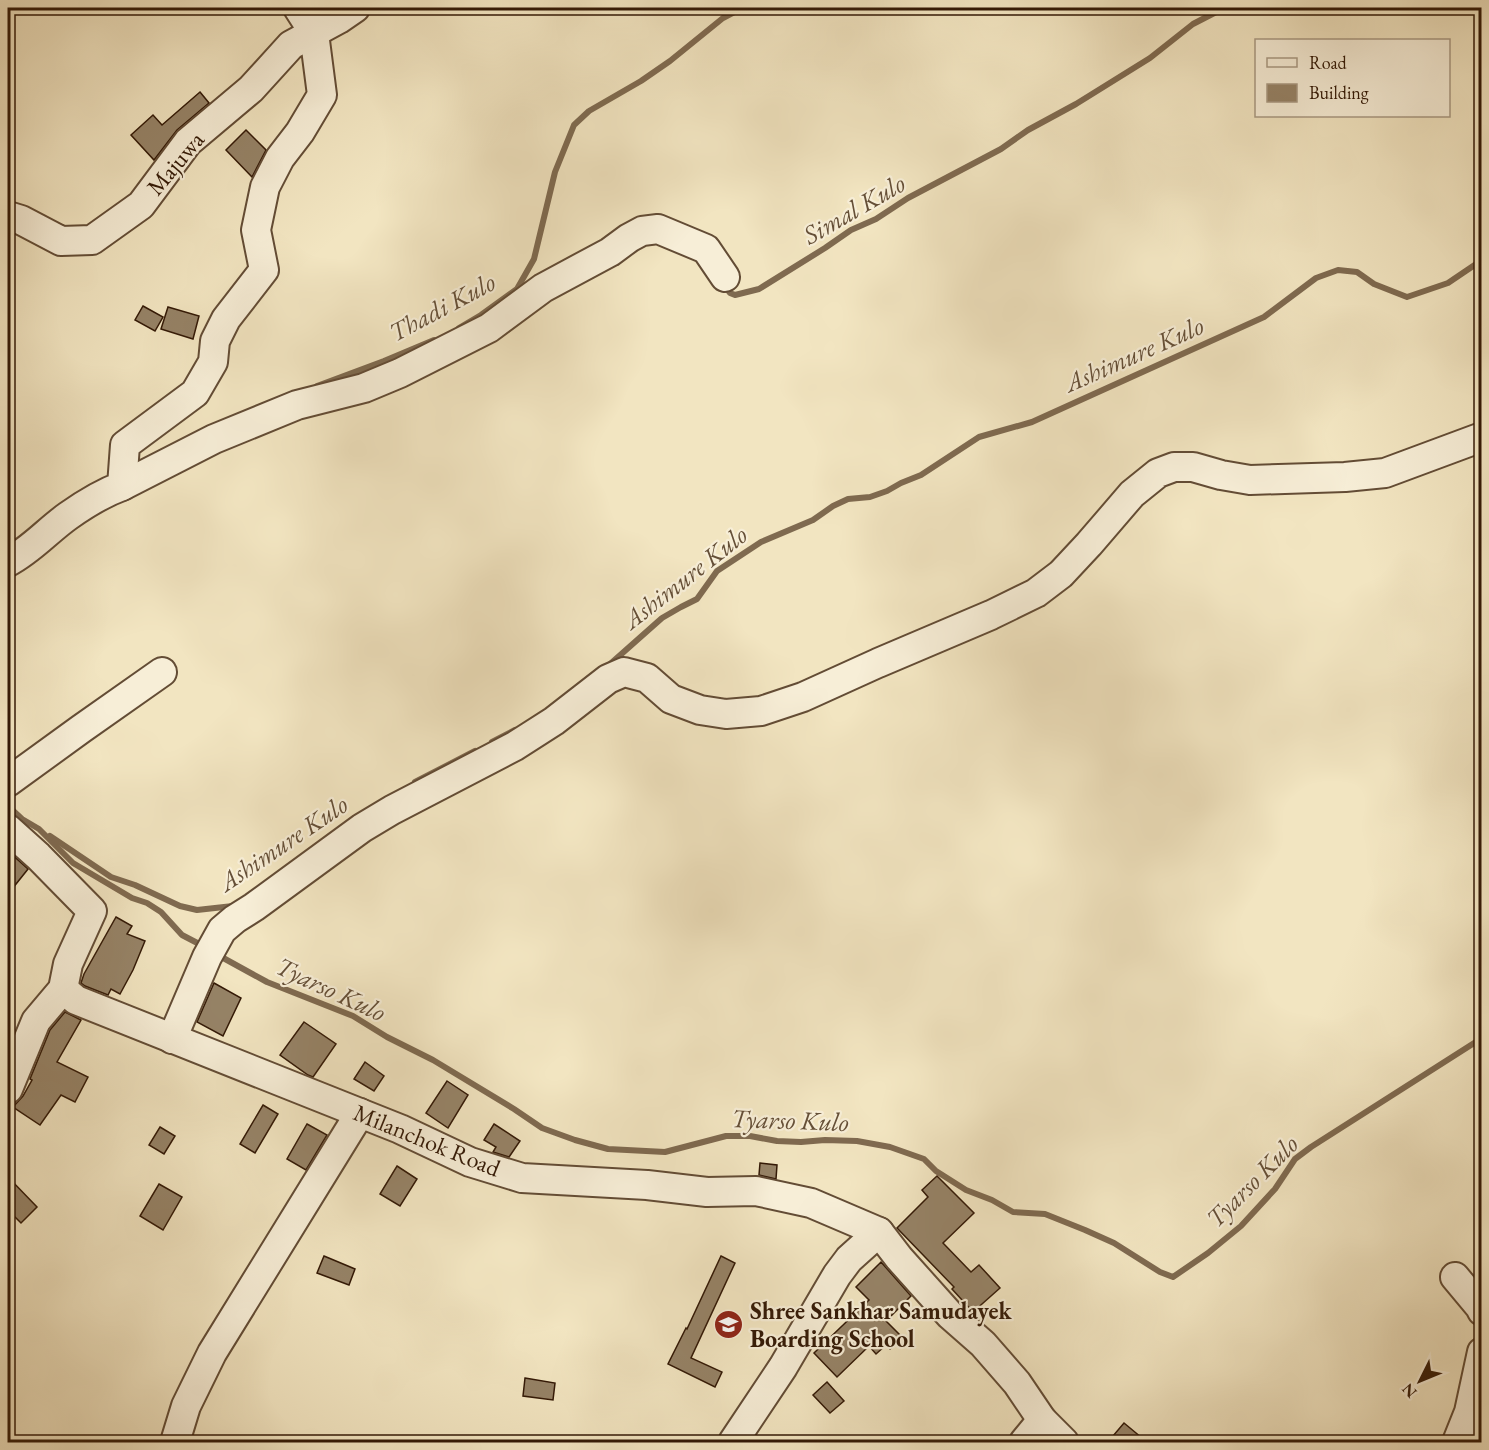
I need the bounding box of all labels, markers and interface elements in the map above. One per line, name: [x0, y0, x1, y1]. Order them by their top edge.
legend: [1255, 39, 1450, 117]
text: Road: [1309, 51, 1348, 74]
text: Building: [1309, 81, 1369, 104]
street label: Majuwa: [139, 124, 211, 201]
water label: Simal Kulo: [796, 166, 911, 252]
water label: Thadi Kulo: [383, 265, 501, 349]
water label: Ashimure Kulo: [1057, 308, 1209, 401]
water label: Ashimure Kulo: [614, 518, 754, 638]
water label: Ashimure Kulo: [210, 787, 354, 900]
water label: Tyarso Kulo: [271, 949, 392, 1029]
street label: Milanchok Road: [349, 1097, 506, 1184]
water label: Tyarso Kulo: [731, 1101, 849, 1139]
water label: Tyarso Kulo: [1198, 1127, 1306, 1235]
place label: Shree Sankhar Samudayek Boarding School: [750, 1295, 1012, 1355]
school or university icon: Shree Sankhar Samudayek Boarding School: [713, 1308, 745, 1340]
north arrow: [1390, 1351, 1450, 1411]
text: N: [1397, 1379, 1421, 1403]

